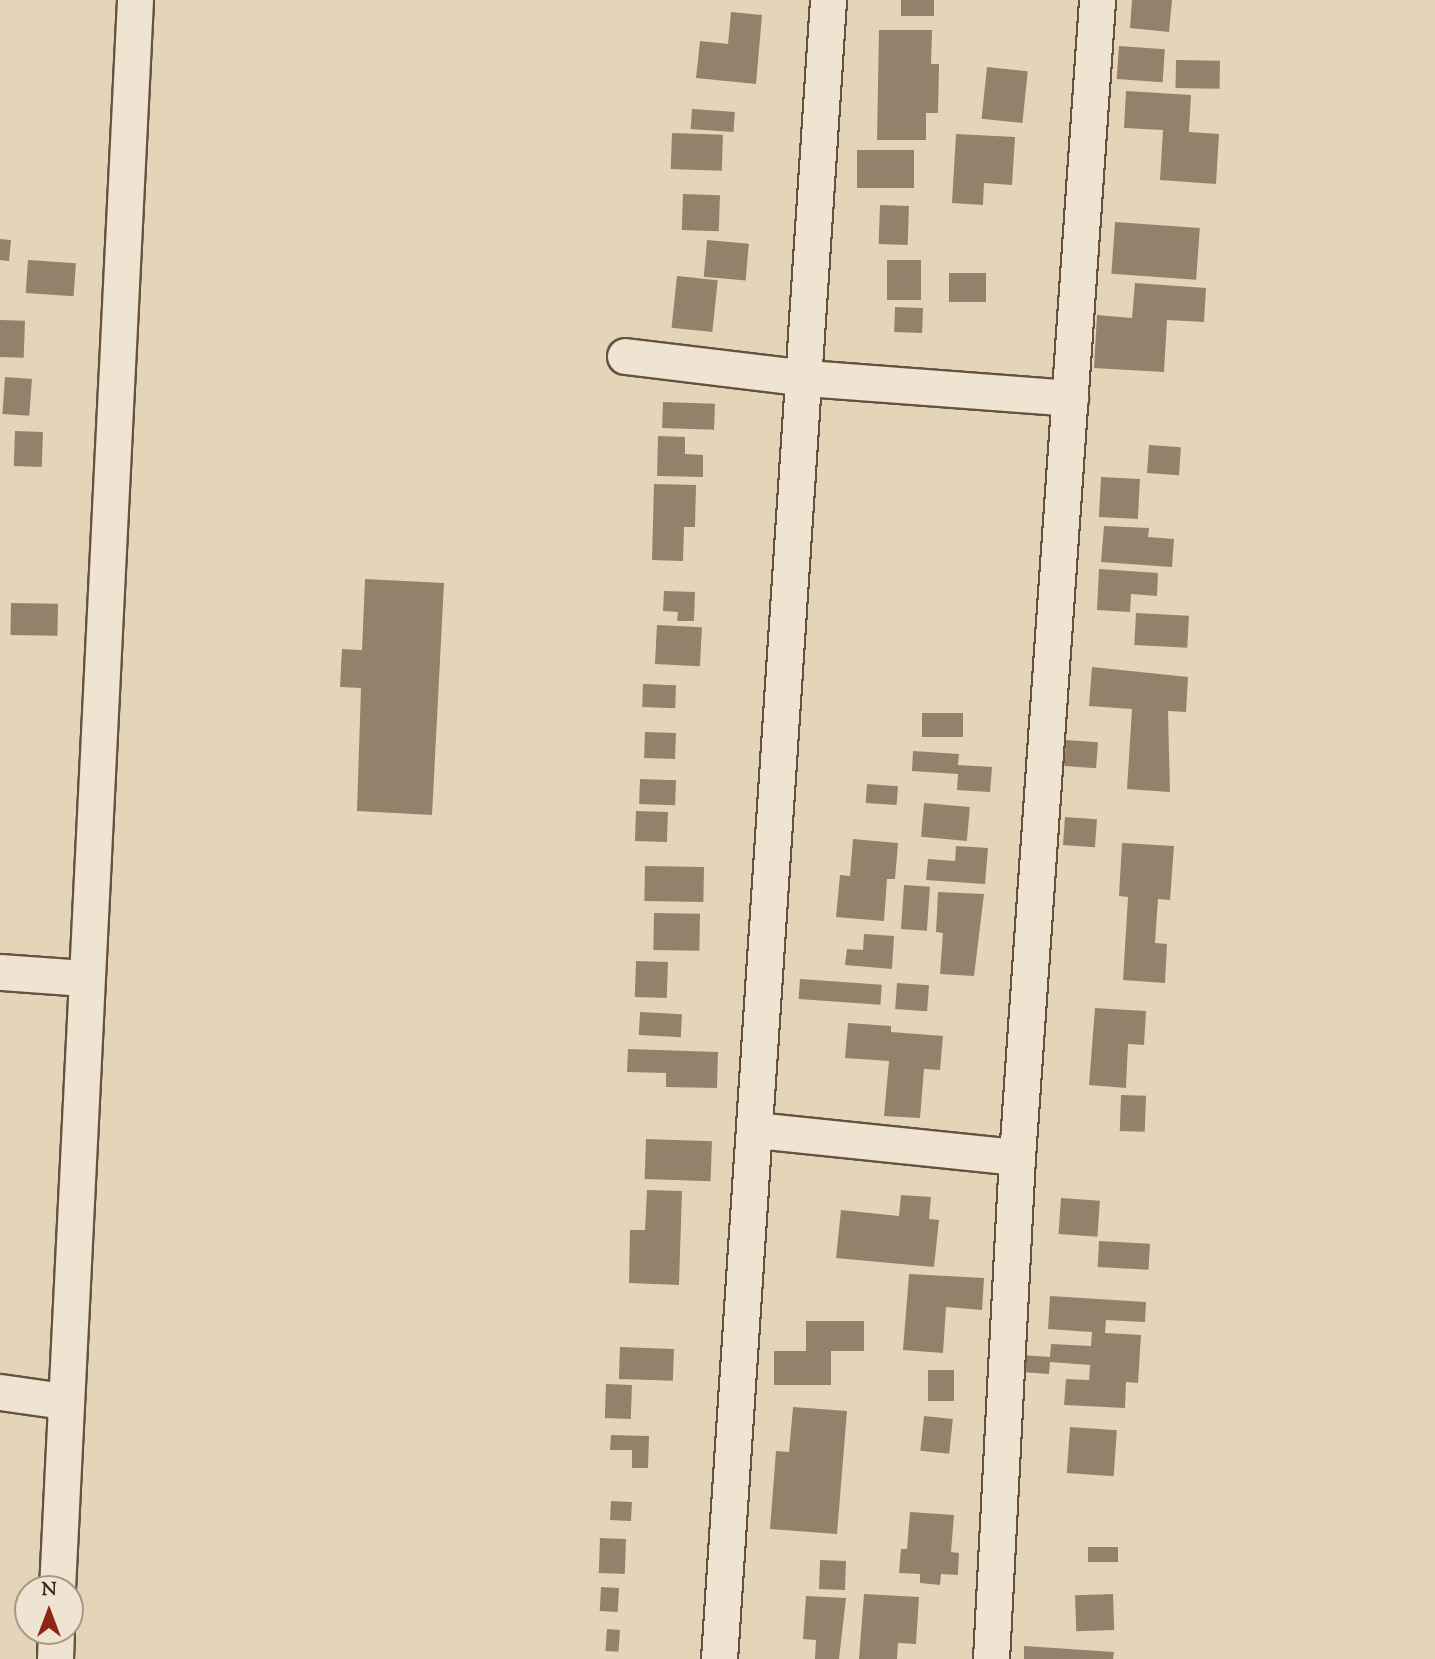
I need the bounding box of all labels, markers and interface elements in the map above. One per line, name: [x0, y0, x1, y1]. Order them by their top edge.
north arrow: [14, 1575, 84, 1645]
text: N: [41, 1577, 57, 1604]

